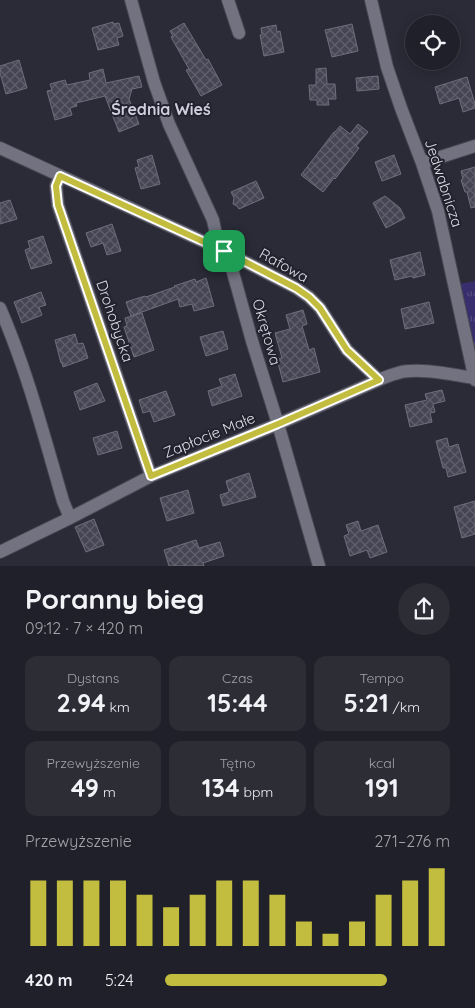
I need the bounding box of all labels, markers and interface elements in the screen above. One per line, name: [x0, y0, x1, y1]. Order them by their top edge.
map controls: [405, 15, 460, 70]
button: locate: [405, 15, 460, 70]
district label: Średnia Wieś: [111, 99, 211, 119]
street label: Jedwabnicza: [421, 137, 467, 229]
pin: [203, 230, 245, 272]
icon: arrive: [210, 237, 238, 265]
street label: Rafowa: [256, 244, 312, 286]
street label: Drohobycka: [92, 278, 138, 364]
street label: Okrętowa: [249, 297, 285, 367]
street label: Zapłocie Małe: [160, 408, 258, 462]
text: Poranny bieg: [25, 581, 204, 616]
button: share: [398, 583, 450, 635]
text: 09:12 · 7 × 420 m: [25, 618, 143, 638]
text: Dystans: [67, 669, 119, 687]
text: Czas: [222, 669, 253, 687]
text: Tempo: [360, 669, 404, 687]
text: 2.94: [56, 687, 106, 718]
text: 15:44: [207, 687, 268, 718]
text: 5:21: [344, 687, 389, 718]
text: km: [106, 698, 130, 716]
text: /km: [389, 698, 420, 716]
text: Przewyższenie: [46, 754, 140, 772]
text: Tętno: [220, 754, 255, 772]
text: kcal: [369, 754, 395, 772]
text: 49: [71, 772, 99, 803]
text: 134: [202, 772, 240, 803]
text: 191: [365, 772, 399, 803]
text: m: [99, 783, 116, 801]
text: bpm: [240, 783, 273, 801]
text: Przewyższenie: [25, 831, 132, 851]
text: 271–276 m: [375, 831, 450, 851]
text: 420 m: [25, 970, 73, 990]
text: 5:24: [105, 970, 134, 990]

